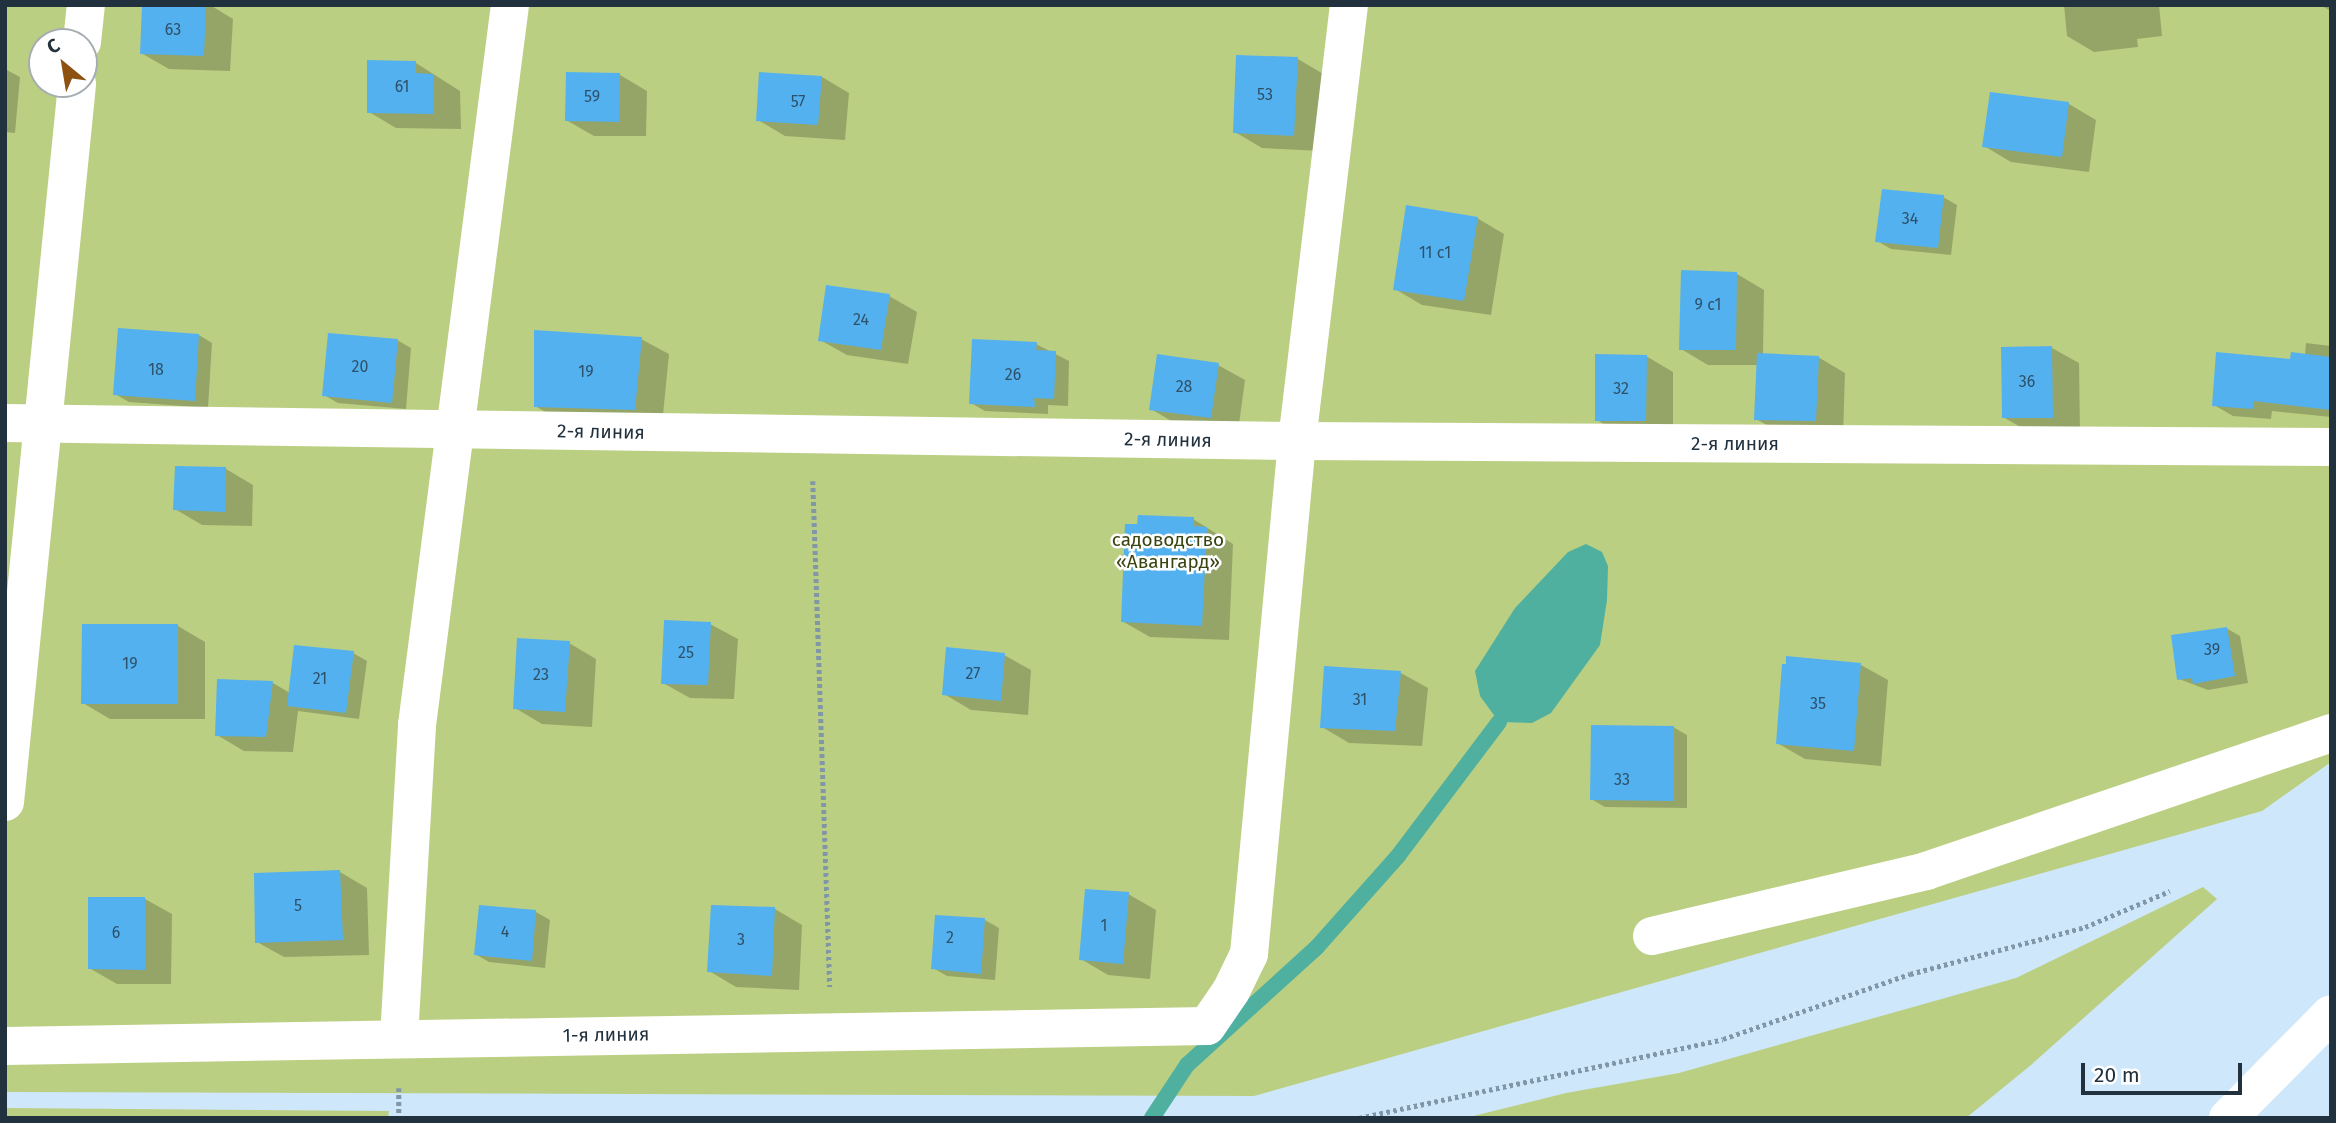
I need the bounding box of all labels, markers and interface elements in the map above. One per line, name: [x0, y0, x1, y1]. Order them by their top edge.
house number: 63: [165, 20, 181, 40]
north arrow: [28, 28, 98, 98]
text: С: [43, 33, 64, 59]
house number: 61: [395, 77, 409, 97]
house number: 53: [1257, 85, 1273, 105]
house number: 59: [584, 87, 600, 107]
house number: 57: [791, 92, 805, 112]
house number: 34: [1902, 209, 1918, 229]
house number: 11 с1: [1419, 243, 1451, 263]
house number: 9 с1: [1694, 295, 1722, 315]
house number: 24: [853, 310, 869, 330]
house number: 20: [352, 357, 368, 377]
house number: 18: [148, 360, 164, 380]
house number: 19: [578, 362, 594, 382]
house number: 26: [1005, 365, 1021, 385]
house number: 36: [2019, 372, 2035, 392]
house number: 28: [1176, 377, 1192, 397]
house number: 32: [1613, 379, 1629, 399]
street label: 2-я линия: [557, 420, 645, 444]
street label: 2-я линия: [1124, 428, 1212, 452]
street label: 2-я линия: [1691, 433, 1779, 455]
park label: садоводство «Авангард»: [1112, 529, 1224, 573]
house number: 39: [2204, 640, 2220, 660]
house number: 25: [678, 643, 694, 663]
house number: 19: [122, 654, 138, 674]
house number: 27: [966, 664, 980, 684]
house number: 23: [533, 665, 549, 685]
house number: 21: [313, 669, 327, 689]
house number: 31: [1353, 690, 1367, 710]
house number: 35: [1810, 694, 1826, 714]
house number: 33: [1614, 770, 1630, 790]
house number: 5: [294, 896, 302, 916]
house number: 1: [1101, 916, 1107, 936]
house number: 4: [501, 922, 509, 942]
house number: 6: [112, 923, 120, 943]
house number: 2: [946, 928, 954, 948]
house number: 3: [737, 930, 745, 950]
street label: 1-я линия: [563, 1023, 649, 1047]
scale bar: [2084, 1050, 2245, 1094]
text: 20 m: [2094, 1062, 2140, 1088]

